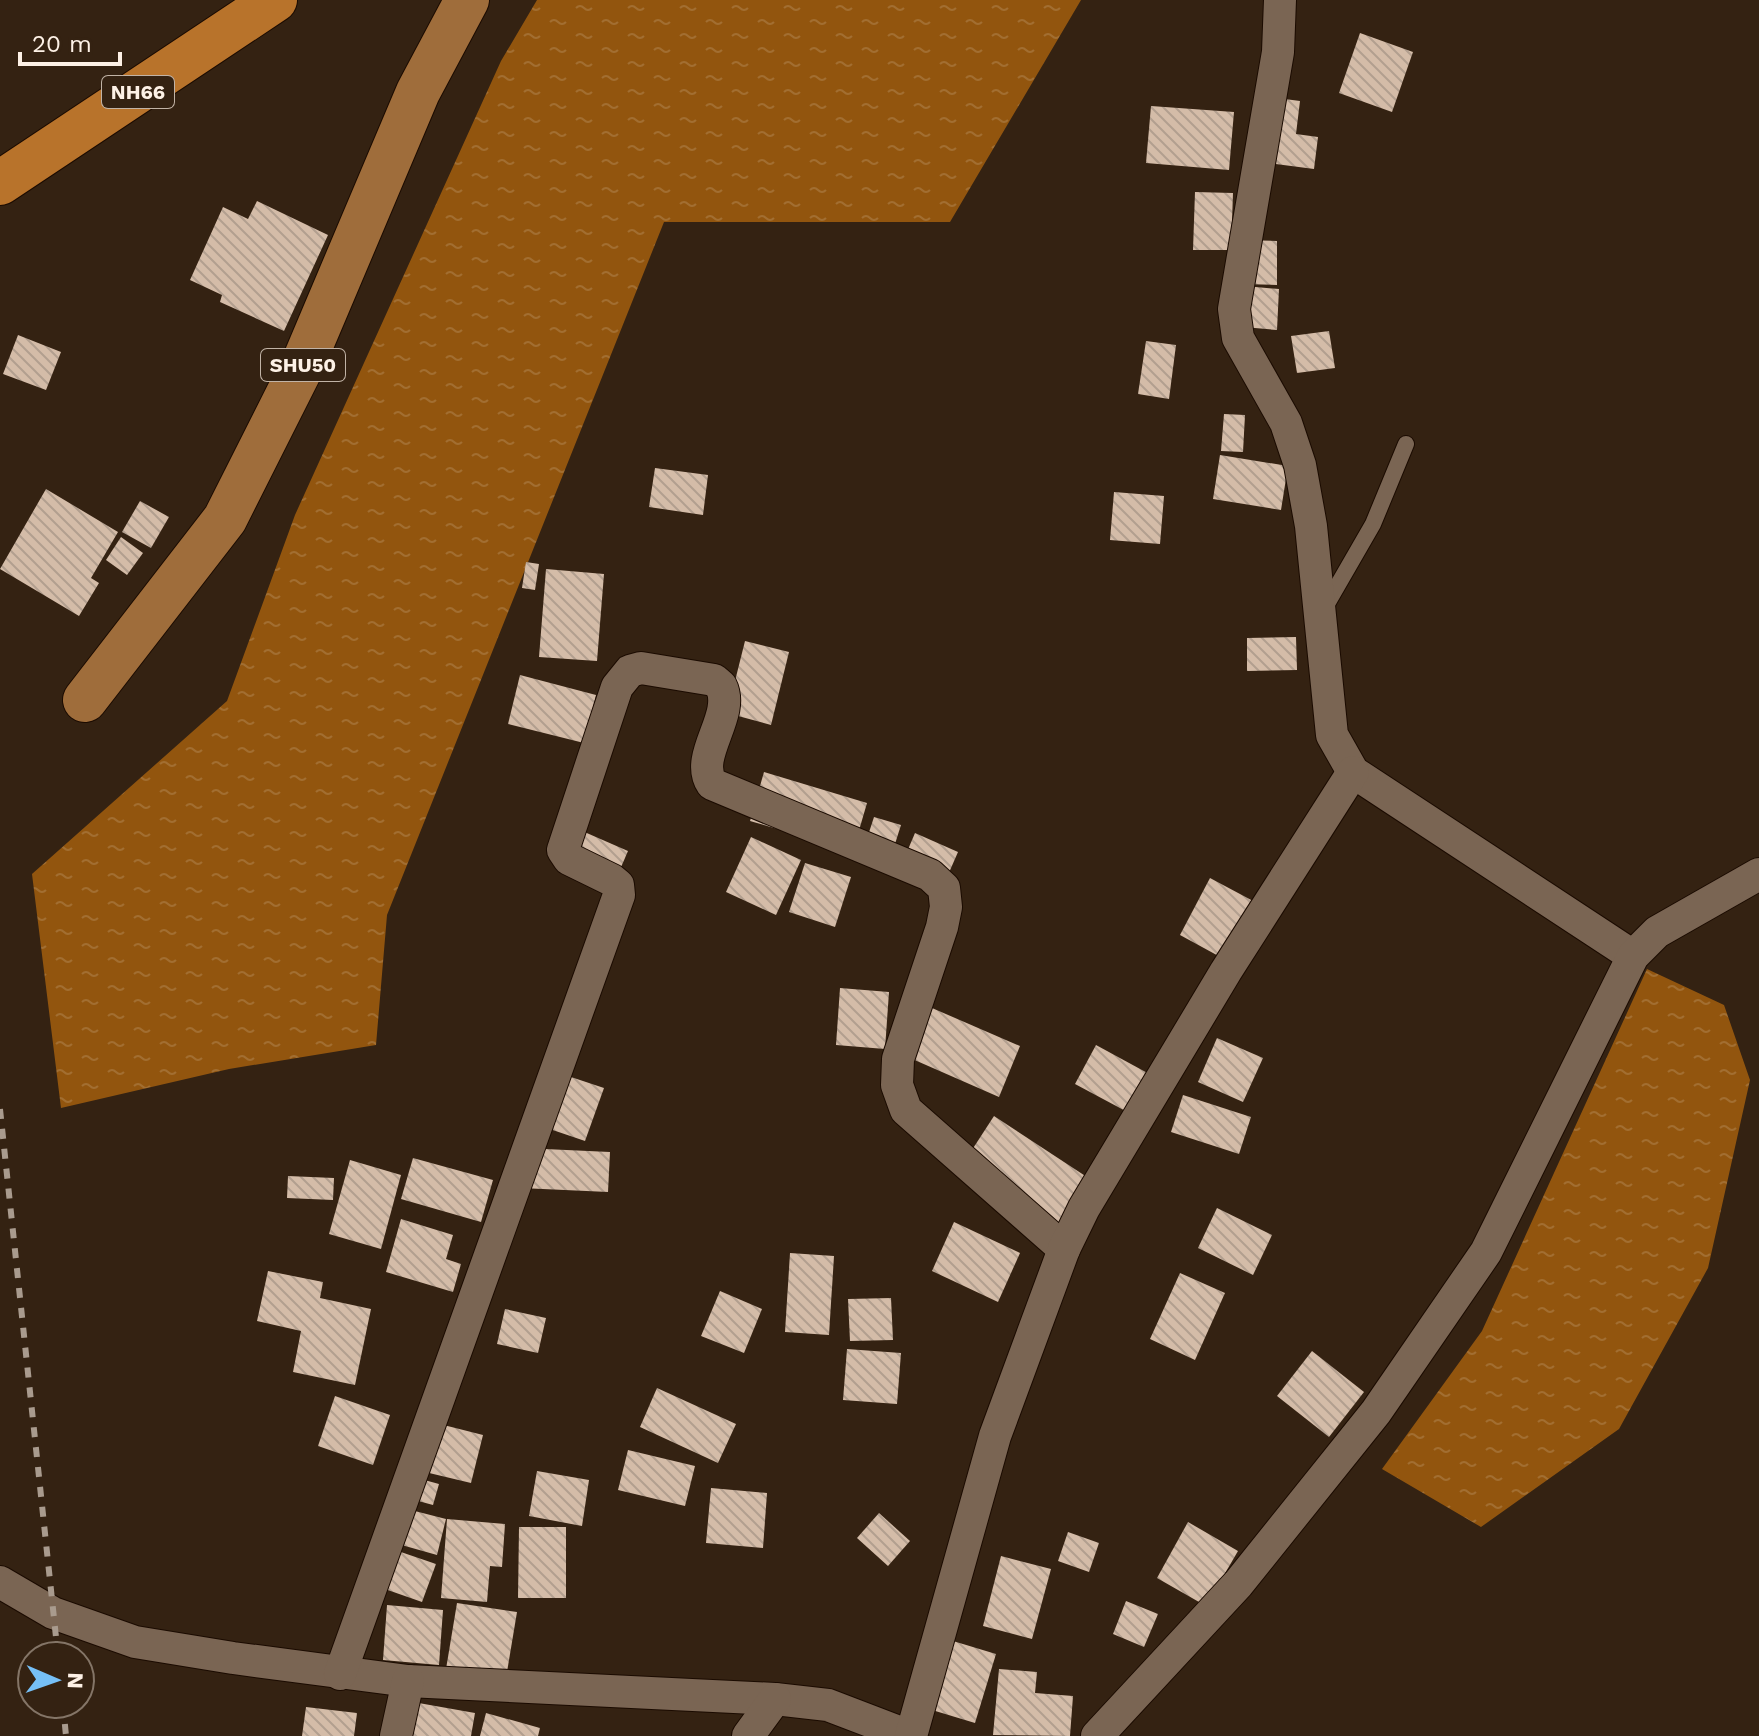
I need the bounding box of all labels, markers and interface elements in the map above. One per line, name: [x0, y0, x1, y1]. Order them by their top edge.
scale bar: [20, 16, 120, 66]
text: 20 m: [32, 30, 92, 58]
road number: NH66: [102, 76, 174, 108]
road number: SHU50: [261, 349, 345, 381]
north arrow: [16, 1640, 96, 1720]
text: N: [63, 1672, 88, 1689]

